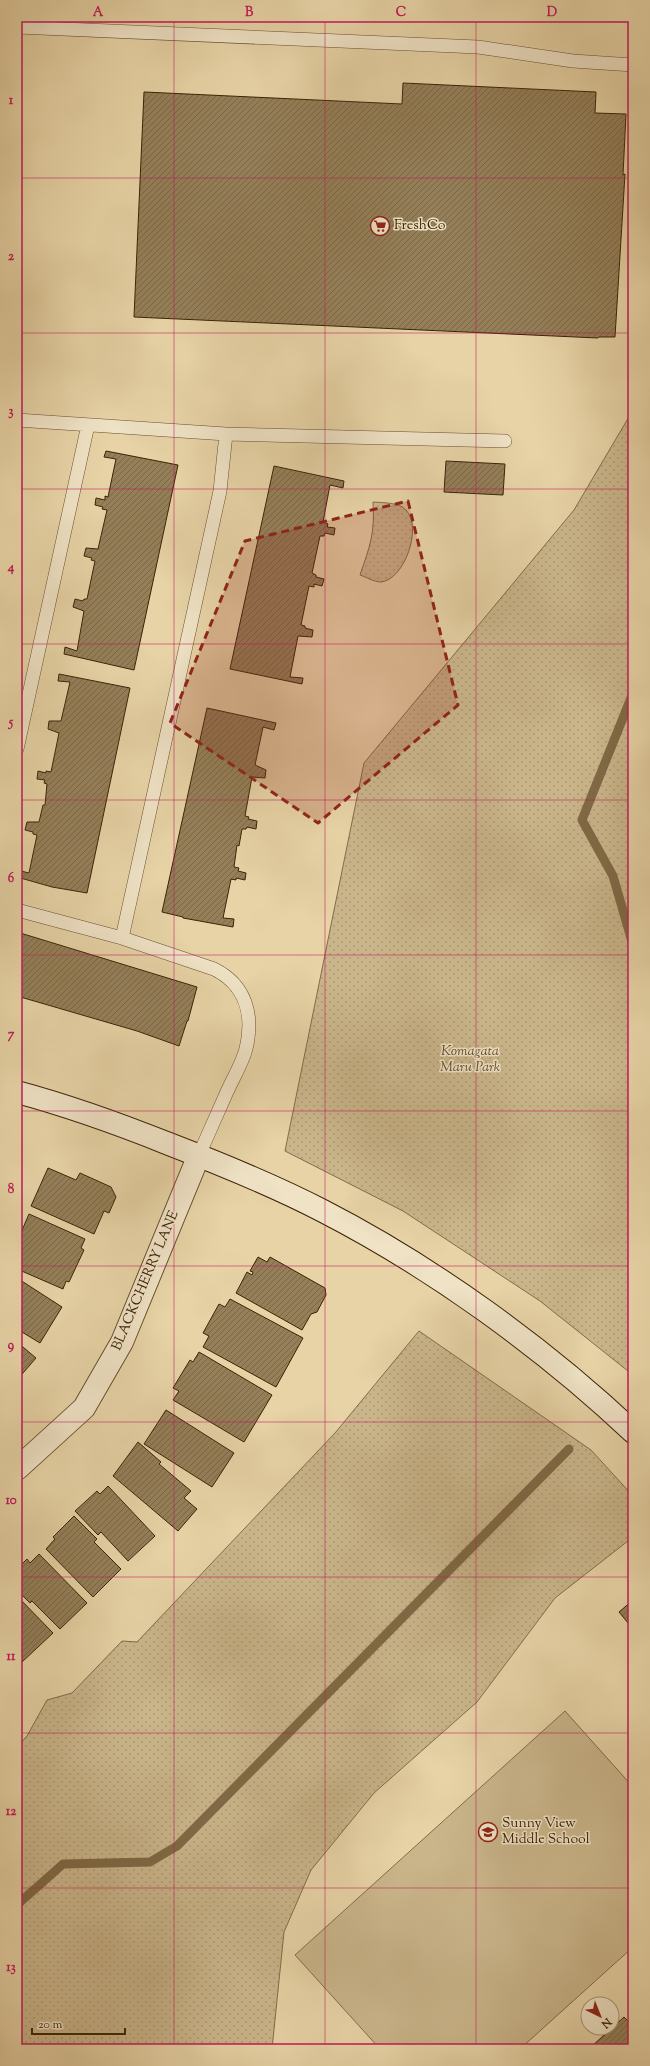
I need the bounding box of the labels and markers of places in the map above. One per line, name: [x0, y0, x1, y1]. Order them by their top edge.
supermarket icon: FreshCo: [369, 215, 391, 237]
place label: FreshCo: [394, 216, 446, 236]
place label: Sunny View Middle School: [502, 1814, 590, 1850]
school or university icon: Sunny View Middle School: [477, 1821, 499, 1843]

